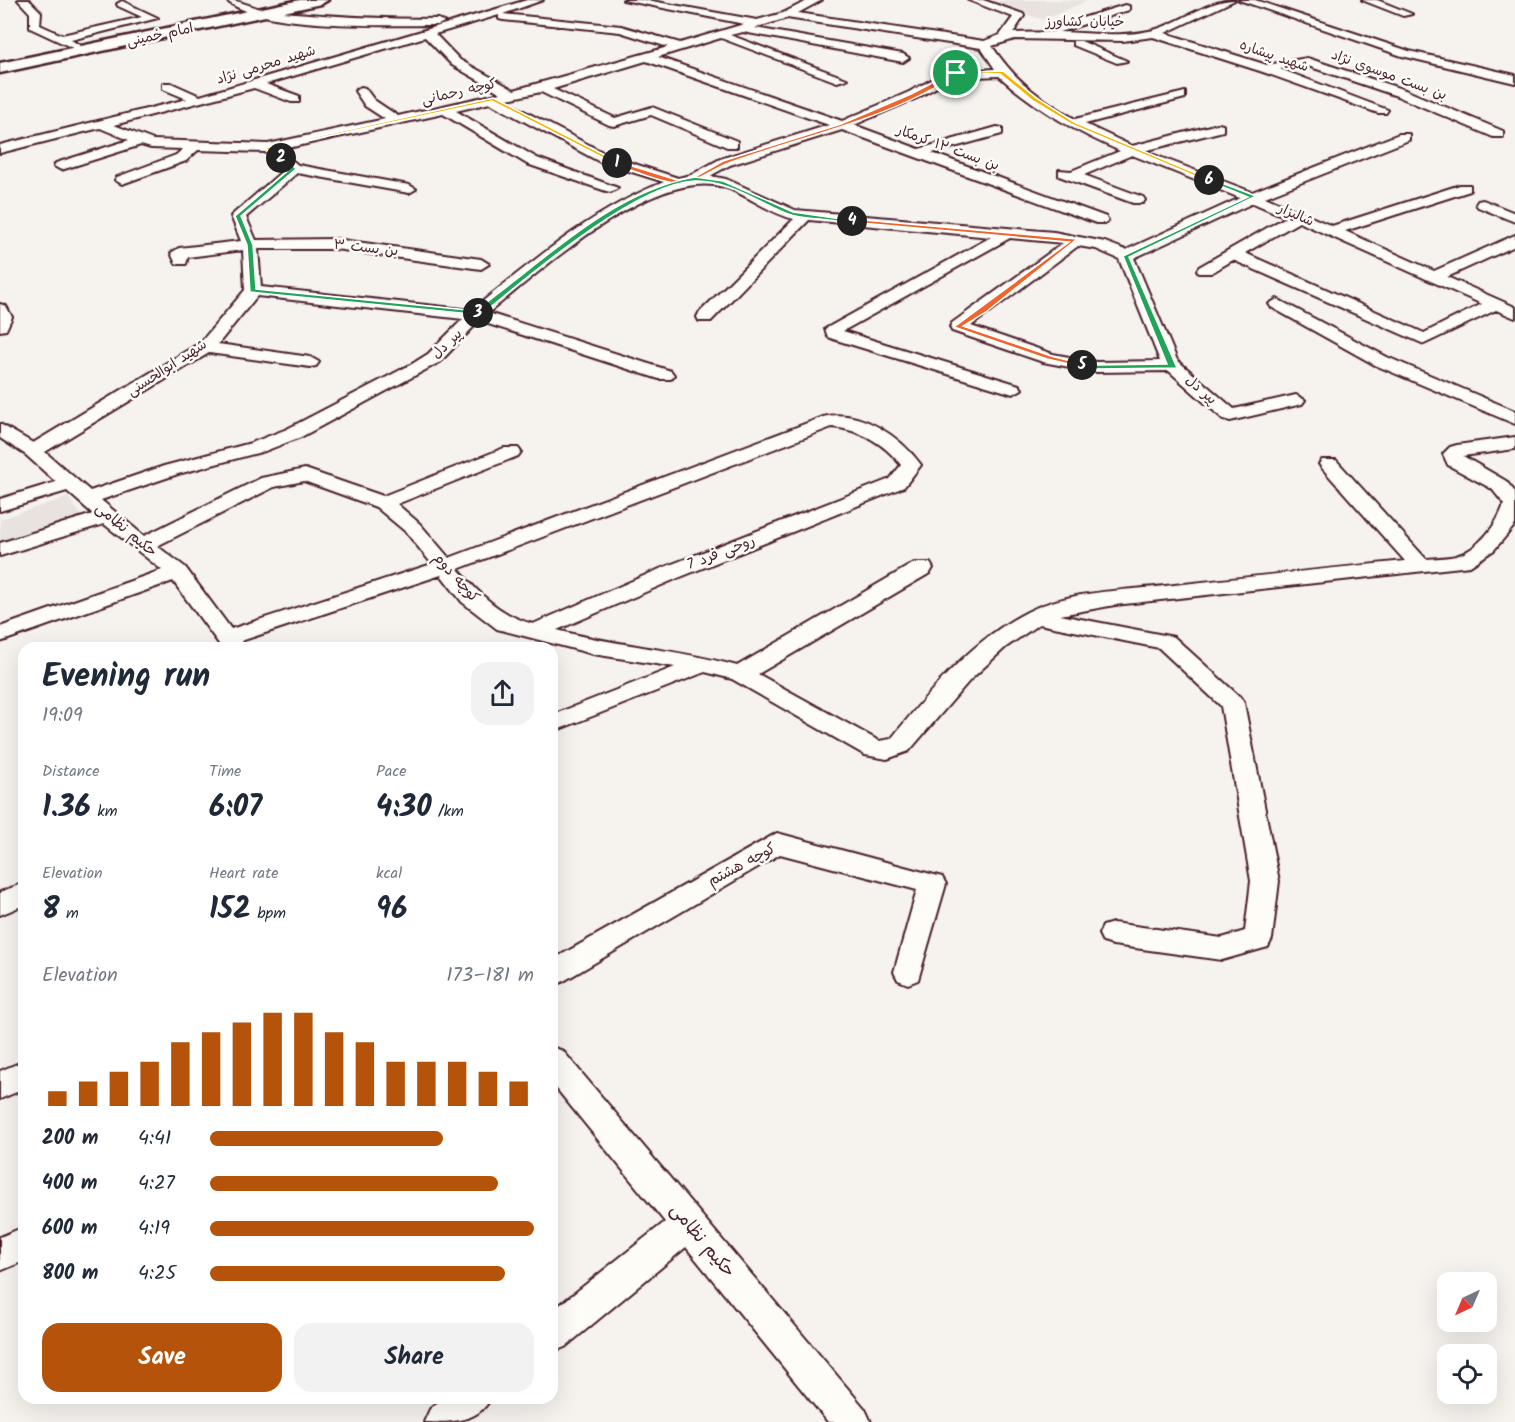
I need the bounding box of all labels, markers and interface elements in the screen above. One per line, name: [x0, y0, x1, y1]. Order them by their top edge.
street label: خیابان کشاورز: [1045, 11, 1124, 33]
street label: امام خمینی: [125, 17, 195, 53]
street label: شهید پیشاره: [1236, 34, 1312, 78]
street label: شهید محرمی نژاد: [214, 39, 318, 91]
street label: بن بست موسوی نژاد: [1328, 44, 1450, 106]
pin: [930, 47, 981, 98]
icon: arrive: [939, 56, 972, 89]
street label: کوچه رحمانی: [419, 73, 499, 111]
street label: بن بست ۱۲ کرمکار: [893, 119, 1002, 177]
pin: 2: [266, 143, 296, 173]
text: 2: [276, 145, 286, 170]
pin: 1: [602, 148, 632, 178]
text: 1: [615, 150, 619, 175]
pin: 6: [1194, 165, 1224, 195]
text: 6: [1205, 167, 1213, 192]
street label: شالیزار: [1274, 197, 1318, 233]
pin: 4: [837, 206, 867, 236]
text: 4: [848, 208, 856, 233]
street label: بن بست ۳: [333, 234, 399, 262]
pin: 3: [463, 298, 493, 328]
text: 3: [474, 300, 482, 325]
street label: پیر دل: [426, 324, 468, 364]
street label: شهید ابوالحسنی: [123, 334, 211, 402]
pin: 5: [1067, 350, 1097, 380]
text: 5: [1078, 352, 1086, 377]
street label: پیر دل: [1180, 370, 1222, 410]
street label: حکیم نظامی: [90, 497, 162, 563]
street label: روحی فرد 7: [683, 529, 759, 577]
street label: کوچه دوم: [427, 547, 485, 609]
text: Evening run: [42, 651, 210, 704]
button: share: [471, 662, 534, 725]
text: 19:09: [42, 700, 83, 732]
text: Distance: [42, 759, 100, 784]
text: Time: [209, 759, 241, 784]
text: Pace: [376, 759, 407, 784]
text: 1.36: [42, 784, 91, 832]
text: 6:07: [209, 784, 262, 832]
text: 4:30: [376, 784, 432, 832]
text: km: [91, 799, 118, 824]
text: /km: [432, 799, 464, 824]
street label: کوچه هشتم: [703, 837, 781, 893]
text: Elevation: [42, 861, 103, 886]
text: Heart rate: [209, 861, 279, 886]
text: kcal: [376, 861, 402, 886]
text: 8: [42, 886, 60, 934]
text: 152: [209, 886, 251, 934]
text: 96: [376, 886, 407, 934]
text: m: [60, 901, 79, 926]
text: bpm: [251, 901, 286, 926]
text: Elevation: [42, 960, 118, 992]
text: 173–181 m: [446, 960, 534, 992]
text: 200 m: [42, 1123, 98, 1155]
text: 4:41: [138, 1123, 171, 1155]
text: 400 m: [42, 1168, 98, 1200]
text: 4:27: [138, 1168, 175, 1200]
street label: حکیم نظامی: [662, 1197, 742, 1285]
text: 600 m: [42, 1213, 97, 1245]
text: 4:19: [138, 1213, 170, 1245]
text: 800 m: [42, 1258, 98, 1290]
text: 4:25: [138, 1258, 176, 1290]
north arrow: [1437, 1272, 1497, 1332]
map controls: [1437, 1272, 1497, 1404]
button: Save: [42, 1323, 282, 1392]
button: Share: [294, 1323, 534, 1392]
button: locate: [1437, 1344, 1497, 1404]

